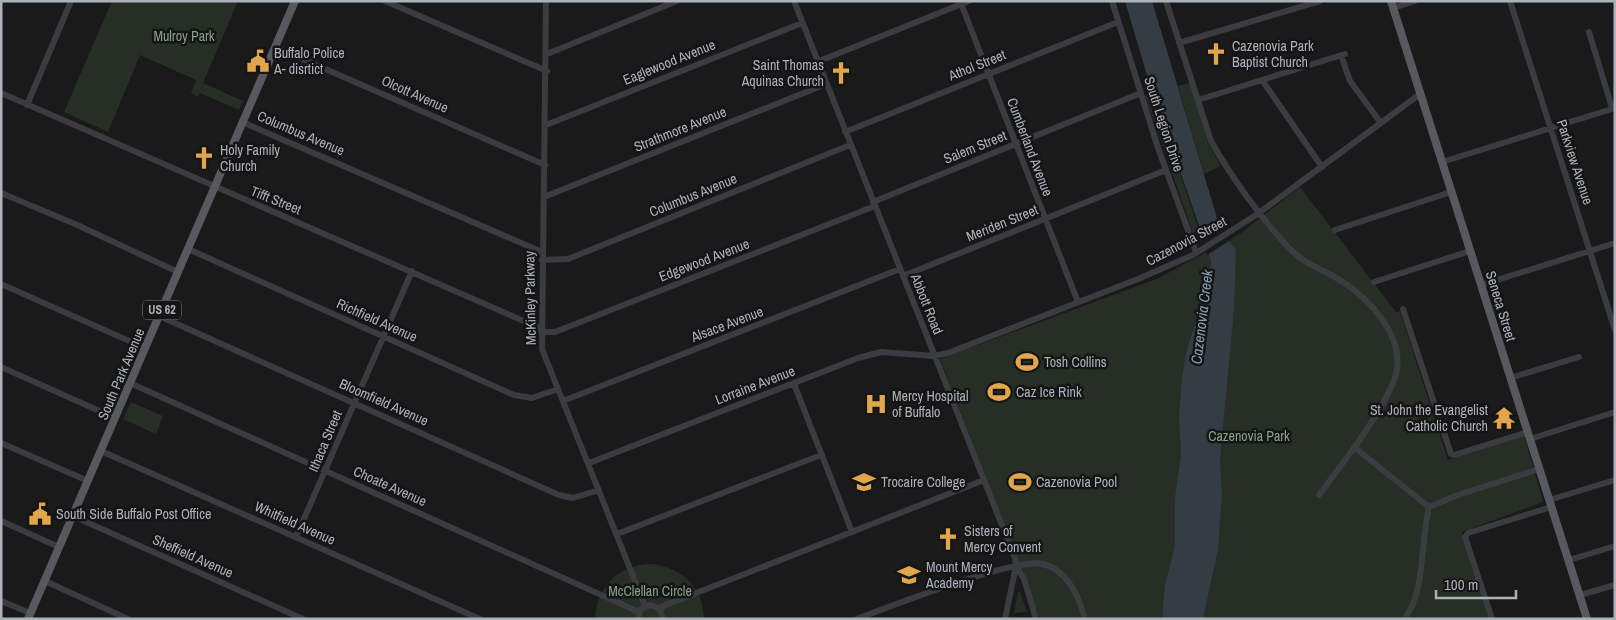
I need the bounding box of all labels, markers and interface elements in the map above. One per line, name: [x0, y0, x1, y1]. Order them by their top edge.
park label: Mulroy Park: [153, 27, 215, 45]
street label: Eaglewood Avenue: [620, 35, 718, 89]
place label: Cazenovia Park Baptist Church: [1232, 37, 1314, 71]
church icon: Cazenovia Park Baptist Church: [1203, 41, 1229, 67]
place label: Buffalo Police A- disrtict: [273, 44, 345, 78]
street label: Athol Street: [945, 45, 1008, 85]
public building icon: Buffalo Police A- disrtict: [245, 48, 271, 74]
place label: Saint Thomas Aquinas Church: [741, 56, 824, 90]
church icon: Saint Thomas Aquinas Church: [828, 60, 854, 86]
street label: Olcott Avenue: [379, 71, 451, 117]
street label: South Legion Drive: [1140, 74, 1188, 174]
street label: Cumberland Avenue: [1003, 95, 1057, 199]
street label: Strathmore Avenue: [631, 102, 729, 156]
street label: Columbus Avenue: [255, 107, 347, 159]
street label: Parkview Avenue: [1553, 117, 1597, 207]
street label: Salem Street: [941, 126, 1009, 168]
place label: Holy Family Church: [220, 141, 280, 175]
church icon: Holy Family Church: [191, 145, 217, 171]
street label: Columbus Avenue: [647, 169, 739, 221]
street label: Tifft Street: [248, 182, 304, 218]
street label: Meriden Street: [963, 200, 1041, 246]
street label: Cazenovia Street: [1143, 212, 1229, 270]
street label: Edgewood Avenue: [656, 234, 752, 286]
street label: McKinley Parkway: [520, 250, 540, 345]
water label: Cazenovia Creek: [1185, 268, 1218, 365]
street label: Seneca Street: [1482, 269, 1520, 343]
street label: Abbott Road: [906, 270, 947, 337]
street label: Richfield Avenue: [334, 294, 420, 346]
road number: US 62: [143, 300, 181, 320]
street label: Alsace Avenue: [687, 302, 766, 346]
street label: South Park Avenue: [94, 325, 148, 423]
sports icon: Tosh Collins: [1014, 349, 1040, 375]
place label: Tosh Collins: [1044, 353, 1107, 371]
street label: Lorraine Avenue: [713, 362, 797, 408]
street label: Bloomfield Avenue: [337, 374, 431, 430]
sports icon: Caz Ice Rink: [986, 379, 1012, 405]
place label: Caz Ice Rink: [1016, 383, 1082, 401]
place label: Mercy Hospital of Buffalo: [892, 387, 969, 421]
hospital icon: Mercy Hospital of Buffalo: [863, 391, 889, 417]
place label: St. John the Evangelist Catholic Church: [1370, 401, 1488, 435]
temple icon: St. John the Evangelist Catholic Church: [1491, 405, 1517, 431]
street label: Ithaca Street: [304, 408, 346, 474]
park label: Cazenovia Park: [1208, 427, 1290, 445]
street label: Choate Avenue: [351, 462, 429, 510]
school or university icon: Trocaire College: [851, 469, 877, 495]
sports icon: Cazenovia Pool: [1007, 469, 1033, 495]
place label: Trocaire College: [881, 473, 965, 491]
place label: Cazenovia Pool: [1036, 473, 1117, 491]
street label: Whitfield Avenue: [252, 497, 338, 549]
public building icon: South Side Buffalo Post Office: [27, 501, 53, 527]
place label: South Side Buffalo Post Office: [56, 505, 211, 523]
place label: Sisters of Mercy Convent: [964, 522, 1041, 556]
church icon: Sisters of Mercy Convent: [935, 526, 961, 552]
street label: Sheffield Avenue: [150, 530, 236, 582]
place label: Mount Mercy Academy: [925, 558, 993, 592]
school or university icon: Mount Mercy Academy: [896, 562, 922, 588]
scale bar: [1436, 568, 1516, 600]
text: 100 m: [1444, 574, 1478, 595]
park label: McClellan Circle: [608, 582, 692, 600]

